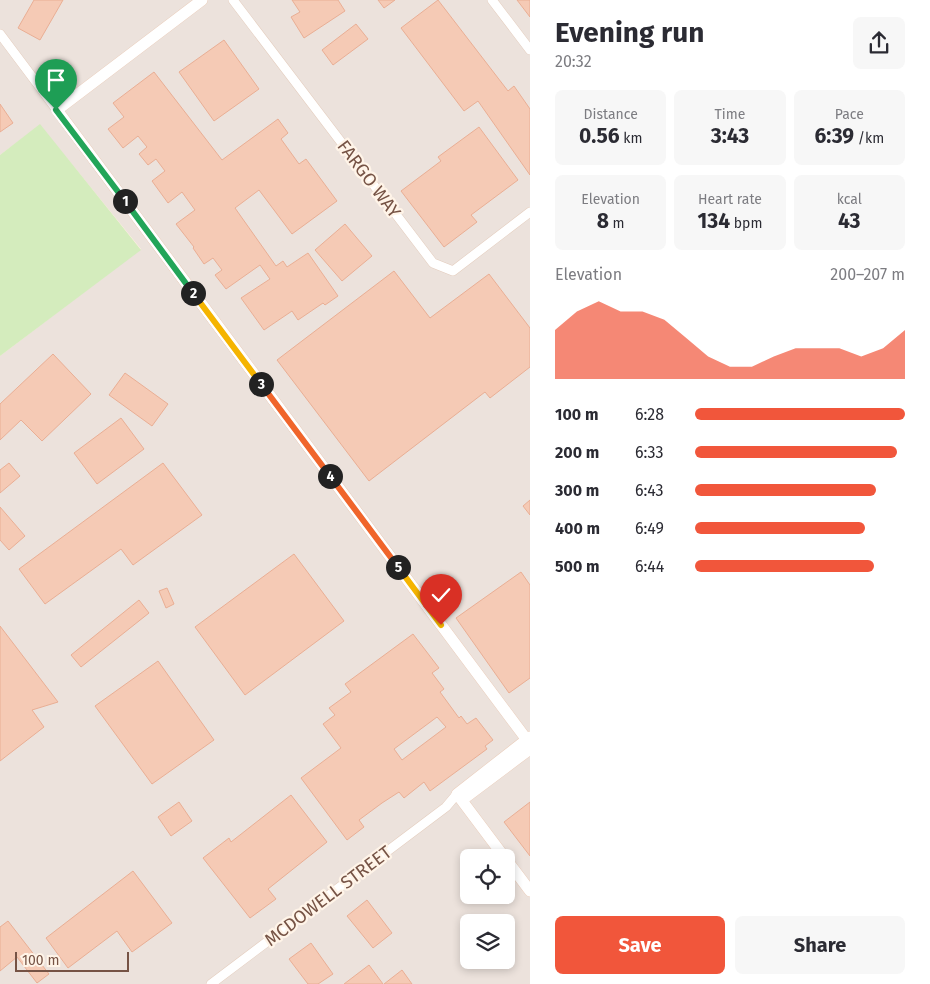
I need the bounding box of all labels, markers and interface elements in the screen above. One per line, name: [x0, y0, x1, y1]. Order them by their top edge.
text: Evening run: [555, 16, 704, 49]
button: share: [853, 17, 905, 69]
text: 20:32: [555, 52, 592, 71]
pin: [35, 59, 77, 110]
icon: arrive: [42, 66, 70, 94]
text: Distance: [584, 106, 638, 123]
text: Time: [715, 106, 745, 123]
text: Pace: [835, 106, 864, 123]
text: 0.56: [579, 123, 620, 149]
text: 3:43: [711, 123, 749, 149]
text: 6:39: [814, 123, 854, 149]
text: km: [620, 130, 642, 147]
text: /km: [854, 130, 884, 147]
street label: FARGO WAY: [333, 136, 405, 222]
pin: 1: [112, 188, 138, 214]
text: Elevation: [581, 191, 640, 208]
text: Heart rate: [698, 191, 762, 208]
text: kcal: [837, 191, 862, 208]
text: 1: [122, 193, 129, 210]
text: 8: [597, 208, 609, 234]
text: 134: [698, 208, 730, 234]
text: 43: [838, 208, 861, 234]
text: m: [609, 215, 625, 232]
text: bpm: [730, 215, 762, 232]
text: Elevation: [555, 265, 622, 284]
text: 200–207 m: [830, 265, 905, 284]
pin: 2: [180, 280, 206, 306]
text: 2: [190, 285, 197, 302]
pin: 3: [248, 372, 274, 396]
text: 3: [258, 376, 265, 393]
text: 100 m: [555, 405, 598, 424]
text: 6:28: [635, 405, 664, 424]
text: 200 m: [555, 443, 599, 462]
text: 6:33: [635, 443, 663, 462]
pin: 4: [318, 464, 342, 488]
text: 4: [327, 468, 334, 485]
text: 300 m: [555, 481, 599, 500]
text: 6:43: [635, 481, 664, 500]
text: 400 m: [555, 519, 600, 538]
text: 6:49: [635, 519, 664, 538]
pin: 5: [386, 554, 410, 580]
text: 500 m: [555, 557, 600, 576]
text: 6:44: [635, 557, 664, 576]
text: 5: [395, 559, 402, 576]
pin: [420, 574, 462, 625]
icon: check: [427, 581, 455, 609]
street label: MCDOWELL STREET: [260, 841, 396, 951]
map controls: [460, 849, 515, 969]
button: locate: [460, 849, 515, 904]
button: layers: [460, 914, 515, 969]
button: Save: [555, 916, 725, 974]
button: Share: [735, 916, 905, 974]
scale bar: [15, 949, 129, 972]
text: 100 m: [22, 952, 59, 969]

